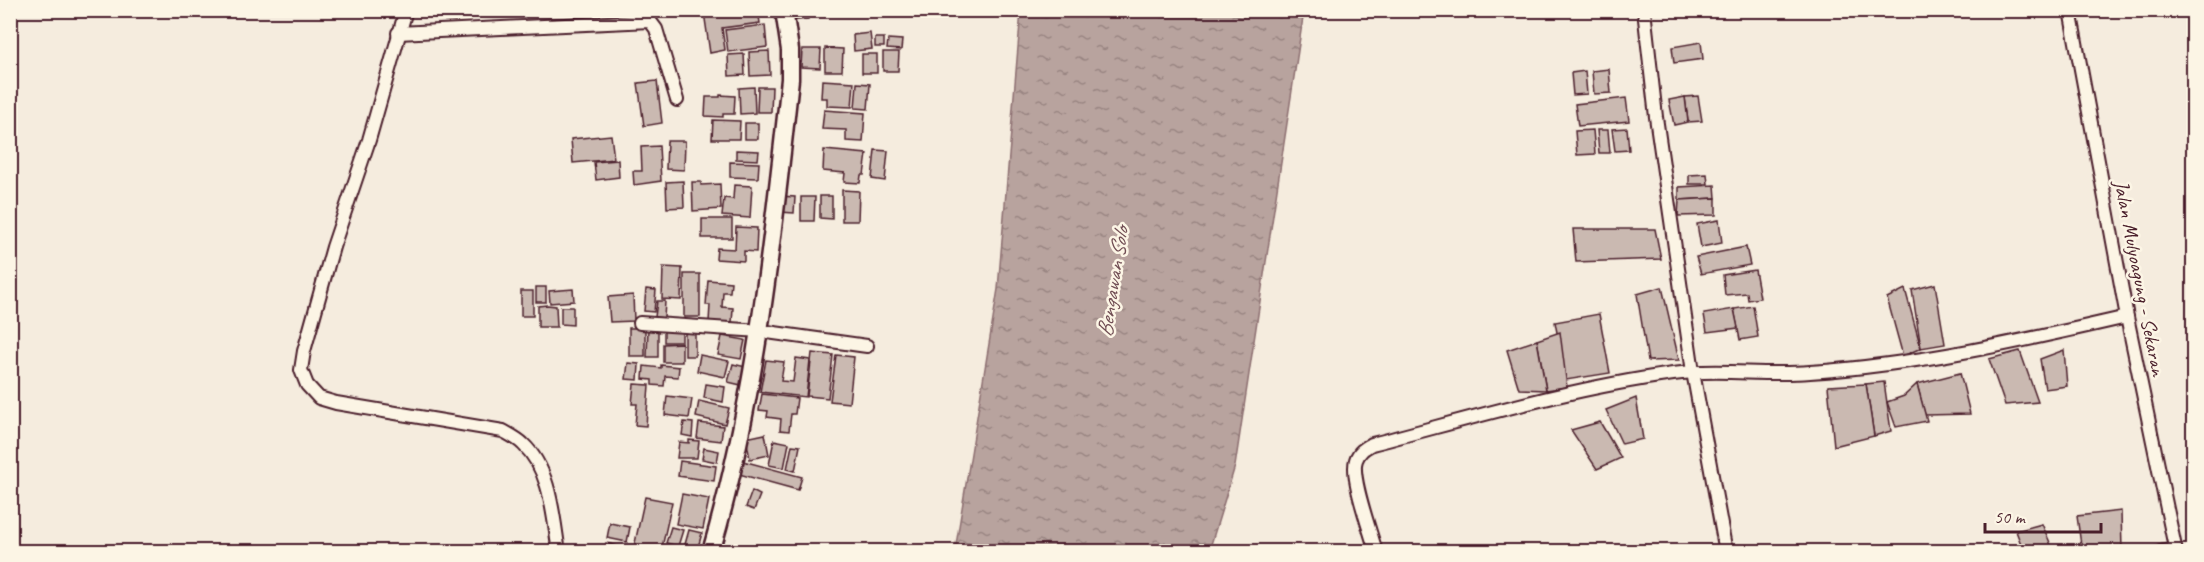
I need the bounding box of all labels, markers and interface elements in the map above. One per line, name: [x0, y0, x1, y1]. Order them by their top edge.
street label: Jalan Mulyoagung - Sekaran: [2108, 177, 2172, 380]
water label: Bengawan Solo: [1091, 221, 1136, 339]
scale bar: [1985, 496, 2100, 534]
text: 50 m: [1994, 506, 2027, 528]

